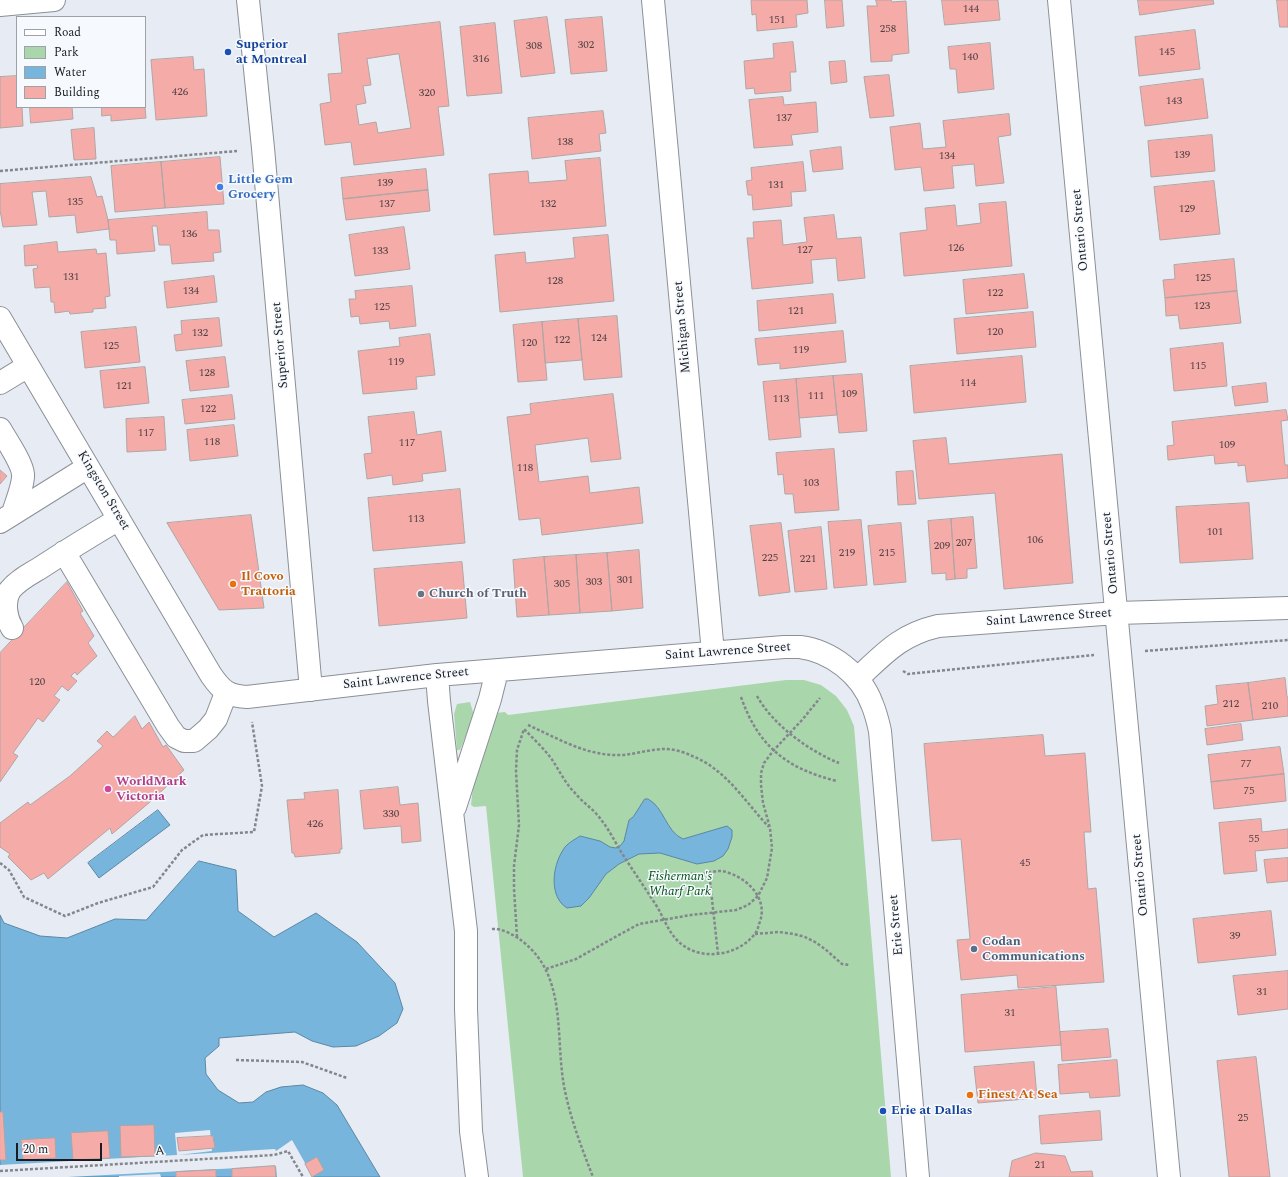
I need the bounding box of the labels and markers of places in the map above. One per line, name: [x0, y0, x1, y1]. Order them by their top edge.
place label: Superior at Montreal: [236, 37, 307, 68]
marker: Superior at Montreal: [223, 47, 233, 57]
place label: Little Gem Grocery: [228, 172, 293, 203]
marker: Little Gem Grocery: [215, 182, 225, 192]
place label: Il Covo Trattoria: [241, 569, 296, 600]
marker: Il Covo Trattoria: [228, 579, 238, 589]
place label: Church of Truth: [429, 586, 527, 602]
marker: Church of Truth: [416, 589, 426, 599]
place label: WorldMark Victoria: [116, 774, 187, 805]
marker: WorldMark Victoria: [103, 784, 113, 794]
place label: Codan Communications: [982, 934, 1085, 965]
marker: Codan Communications: [969, 944, 979, 954]
place label: Finest At Sea: [978, 1087, 1058, 1103]
marker: Finest At Sea: [965, 1090, 975, 1100]
place label: Erie at Dallas: [891, 1103, 972, 1119]
marker: Erie at Dallas: [878, 1106, 888, 1116]

